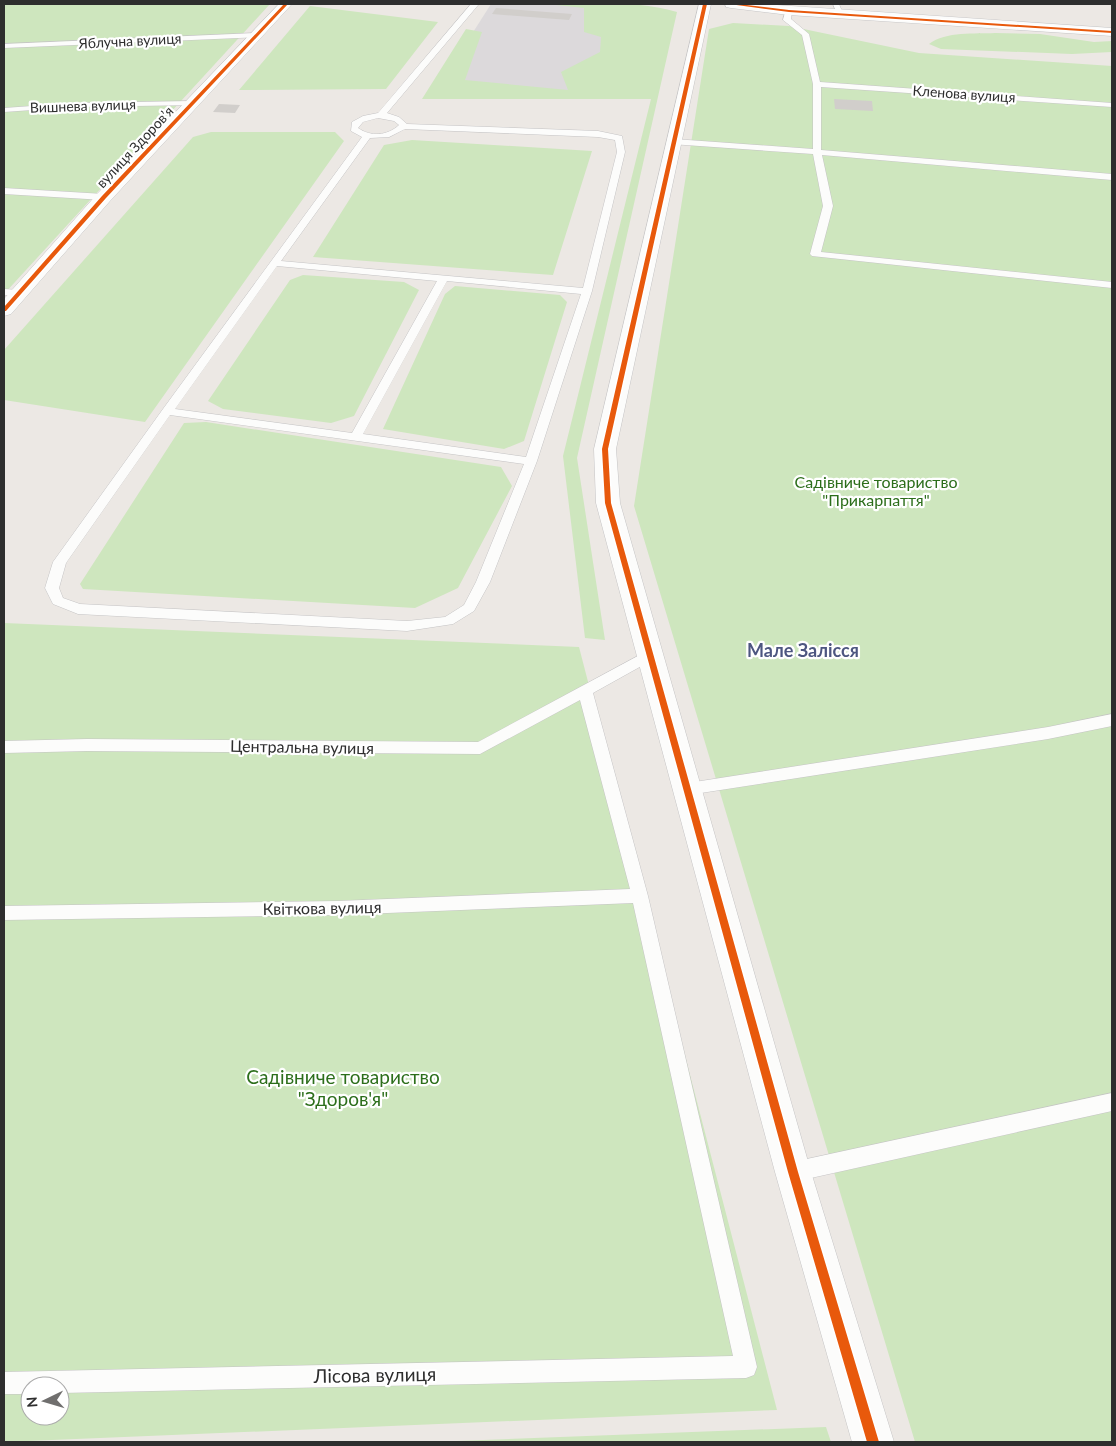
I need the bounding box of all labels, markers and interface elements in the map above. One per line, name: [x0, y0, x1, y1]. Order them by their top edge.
street label: Яблучна вулиця: [77, 29, 182, 52]
street label: Кленова вулиця: [912, 81, 1016, 106]
street label: Вишнева вулиця: [30, 95, 136, 116]
street label: вулиця Здоровʼя: [93, 102, 177, 191]
park label: Садівниче товариство "Прикарпаття": [795, 472, 957, 509]
district label: Мале Залісся: [747, 639, 859, 661]
street label: Центральна вулиця: [230, 736, 374, 757]
street label: Квіткова вулиця: [262, 897, 382, 918]
park label: Садівниче товариство "Здоров'я": [246, 1065, 440, 1110]
street label: Лісова вулиця: [312, 1362, 436, 1387]
north arrow: [20, 1376, 70, 1426]
text: N: [23, 1396, 40, 1408]

